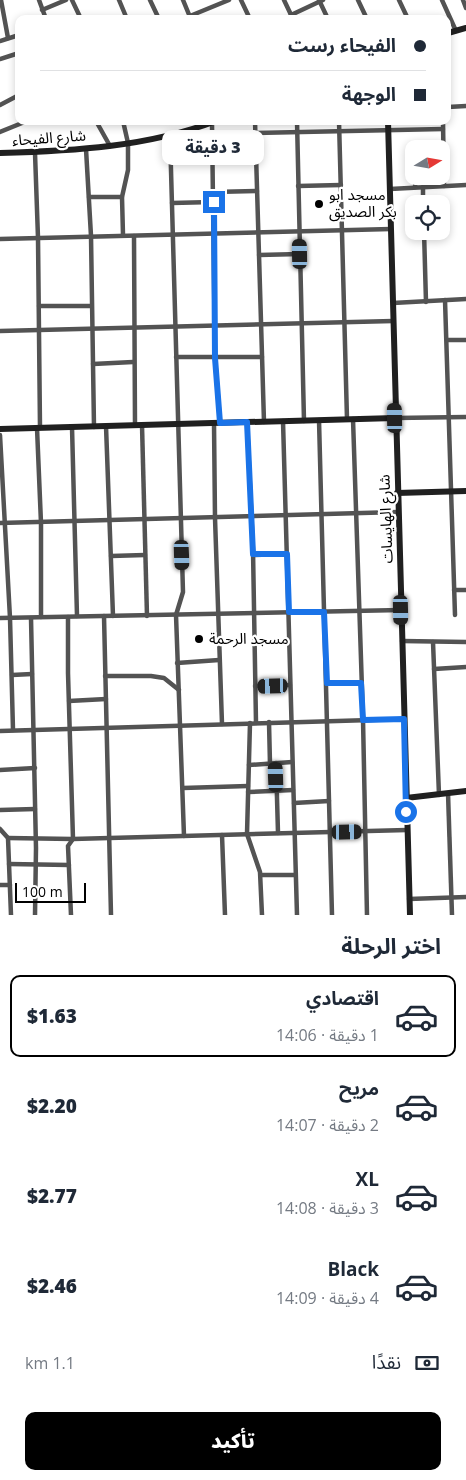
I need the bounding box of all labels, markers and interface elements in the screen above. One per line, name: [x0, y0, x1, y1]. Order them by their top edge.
text: الفيحاء رست: [288, 32, 396, 58]
text: الوجهة: [342, 81, 396, 107]
street label: شارع الفيحاء: [11, 124, 87, 153]
callout: 3 دقيقة: [163, 130, 265, 164]
text: 3 دقيقة: [185, 136, 241, 158]
north arrow: [405, 140, 450, 185]
map controls: [405, 140, 450, 240]
place label: مسجد ابو بكر الصديق: [329, 184, 397, 222]
route end: [203, 191, 225, 213]
button: locate: [405, 195, 450, 240]
marker: مسجد ابو بكر الصديق: [313, 198, 325, 210]
car: [292, 239, 307, 269]
car: [387, 403, 402, 433]
street label: شارع الهايسات: [373, 474, 400, 564]
car: [173, 540, 190, 570]
car: [393, 595, 408, 625]
place label: مسجد الرحمة: [209, 628, 289, 648]
marker: مسجد الرحمة: [193, 633, 205, 645]
car: [257, 678, 288, 694]
car: [267, 762, 284, 792]
route start: [395, 801, 417, 823]
car: [331, 824, 362, 840]
scale bar: [15, 880, 86, 903]
text: 100 m: [22, 882, 63, 901]
text: اختر الرحلة: [341, 930, 441, 960]
text: اقتصادي: [306, 985, 379, 1011]
icon: car: [394, 994, 439, 1039]
text: $1.63: [27, 1003, 77, 1029]
text: 1 دقيقة · 14:06: [276, 1024, 379, 1046]
text: مريح: [339, 1075, 379, 1101]
icon: car: [394, 1084, 439, 1129]
text: $2.20: [27, 1093, 77, 1119]
text: 2 دقيقة · 14:07: [276, 1114, 379, 1136]
text: XL: [356, 1166, 379, 1192]
icon: car: [394, 1174, 439, 1219]
text: $2.77: [27, 1183, 77, 1209]
text: 3 دقيقة · 14:08: [276, 1197, 379, 1219]
text: Black: [327, 1256, 379, 1282]
icon: car: [394, 1264, 439, 1309]
text: $2.46: [27, 1273, 77, 1299]
text: 4 دقيقة · 14:09: [276, 1287, 379, 1309]
text: نقدًا: [372, 1349, 401, 1375]
icon: cash: [413, 1349, 441, 1377]
text: 1.1 km: [25, 1352, 75, 1374]
button: تأكيد: [25, 1412, 441, 1470]

